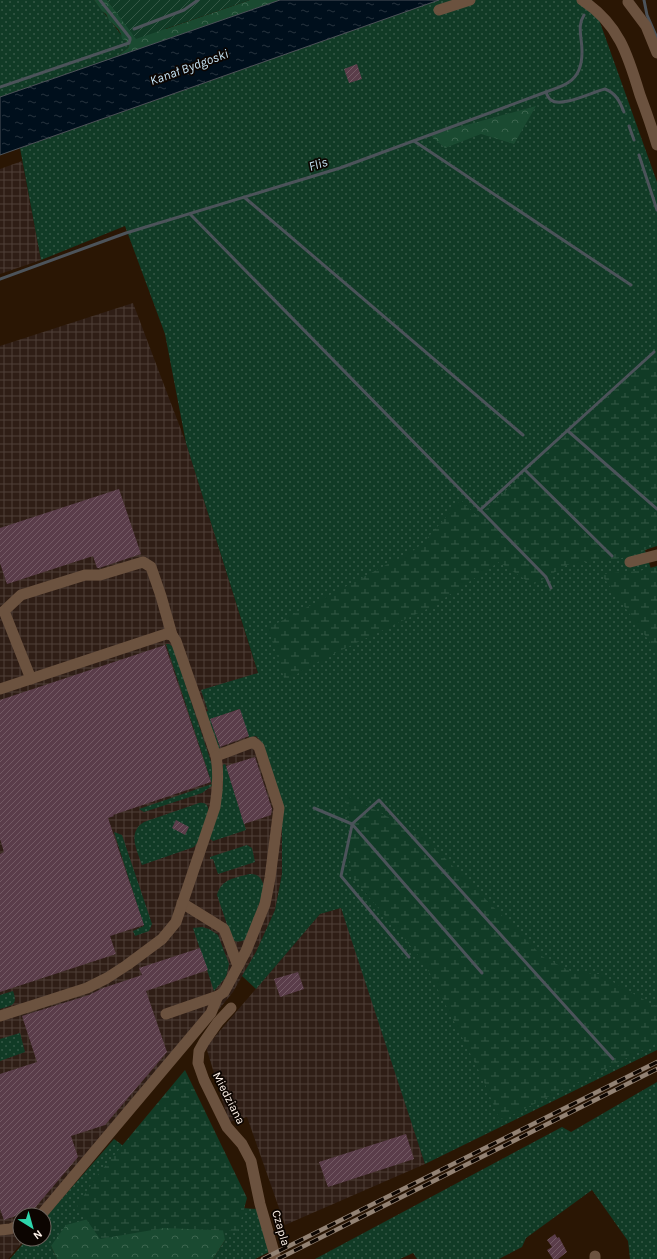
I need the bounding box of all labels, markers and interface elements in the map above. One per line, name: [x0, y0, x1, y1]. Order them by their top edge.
water label: Kanał Bydgoski: [148, 46, 231, 88]
water label: Flis: [307, 154, 329, 174]
street label: Miedziana: [210, 1070, 248, 1126]
north arrow: [12, 1207, 52, 1247]
street label: Czapla: [269, 1208, 293, 1248]
text: N: [31, 1227, 45, 1242]

